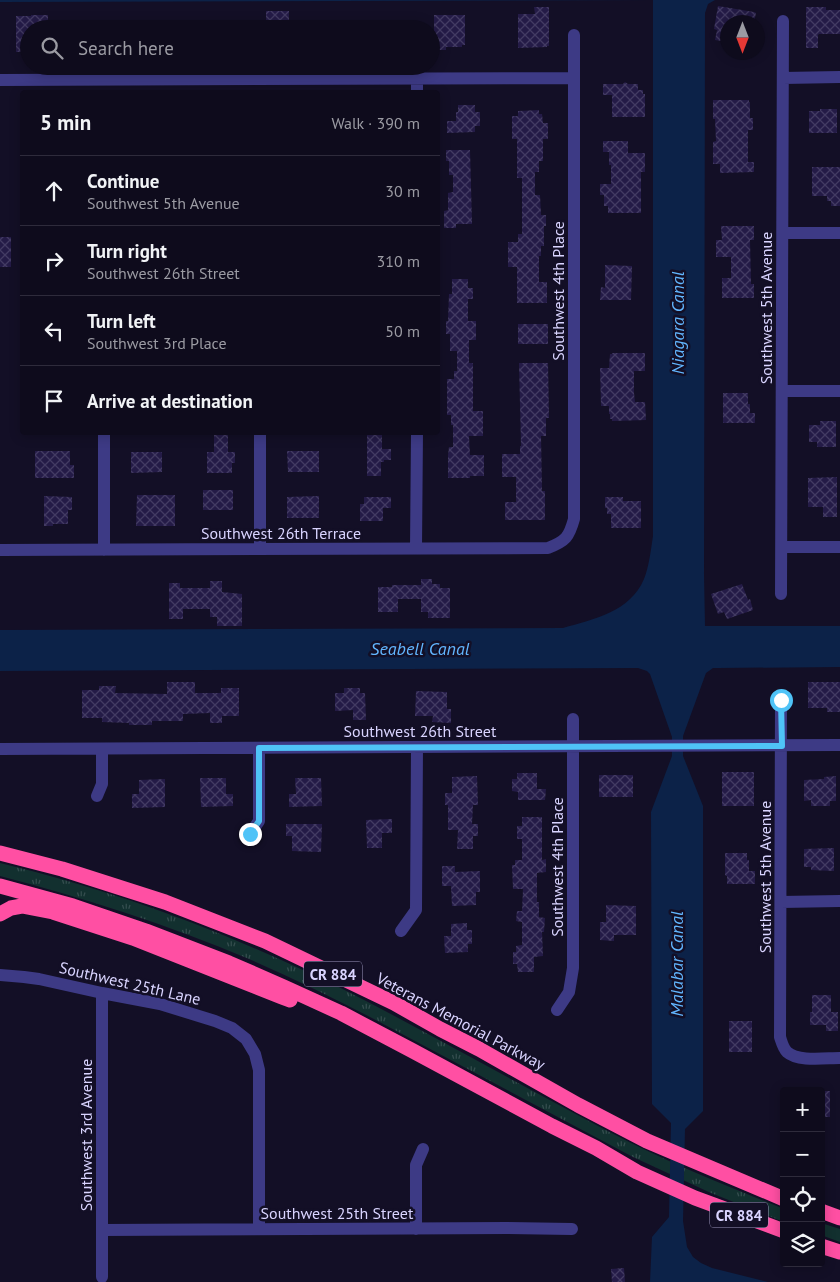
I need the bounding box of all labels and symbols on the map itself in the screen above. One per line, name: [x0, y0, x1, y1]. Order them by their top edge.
north arrow: [720, 15, 765, 60]
street label: Southwest 4th Place: [548, 221, 568, 361]
street label: Southwest 5th Avenue: [756, 232, 776, 384]
water label: Niagara Canal: [666, 271, 689, 375]
street label: Southwest 26th Terrace: [201, 523, 361, 543]
water label: Seabell Canal: [370, 637, 470, 660]
route start: [770, 689, 793, 712]
street label: Southwest 26th Street: [344, 721, 497, 741]
street label: Southwest 4th Place: [547, 797, 567, 937]
street label: Southwest 5th Avenue: [755, 801, 775, 953]
route end: [239, 823, 262, 846]
water label: Malabar Canal: [665, 911, 688, 1017]
street label: Southwest 25th Lane: [57, 957, 203, 1009]
road number: CR 884: [304, 962, 362, 986]
street label: Veterans Memorial Parkway: [372, 967, 549, 1074]
street label: Southwest 3rd Avenue: [76, 1059, 96, 1211]
road number: CR 884: [710, 1202, 768, 1228]
street label: Southwest 25th Street: [261, 1203, 414, 1223]

